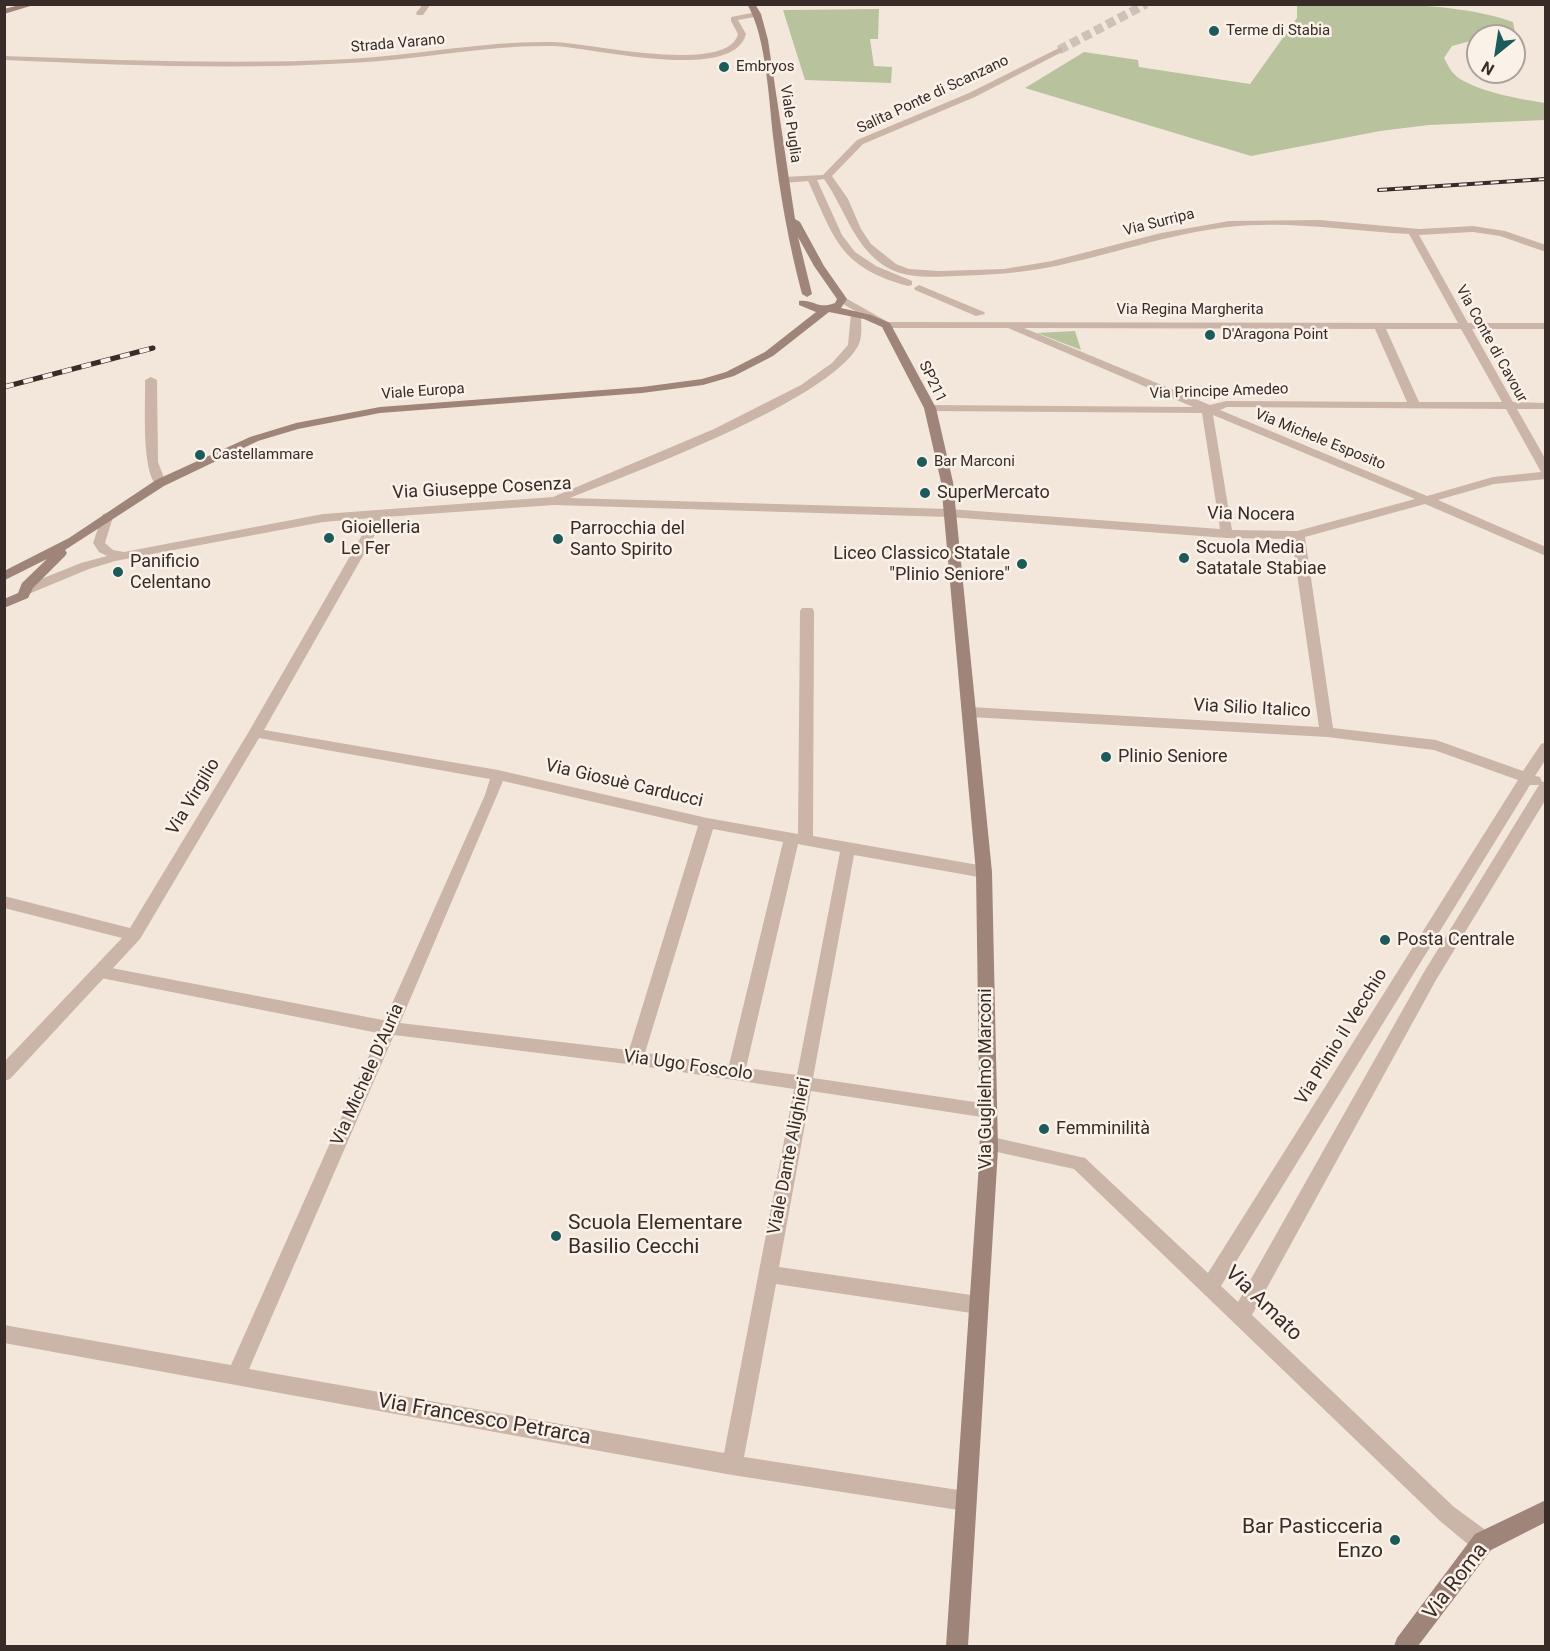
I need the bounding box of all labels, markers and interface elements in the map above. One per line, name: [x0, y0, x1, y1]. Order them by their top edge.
place label: Terme di Stabia: [1226, 22, 1330, 40]
marker: Terme di Stabia: [1207, 24, 1221, 38]
north arrow: [1466, 24, 1526, 84]
street label: Strada Varano: [350, 31, 446, 57]
street label: Salita Ponte di Scanzano: [854, 52, 1012, 138]
text: N: [1478, 57, 1497, 79]
place label: Embryos: [736, 58, 795, 76]
marker: Embryos: [717, 60, 731, 74]
street label: Viale Puglia: [776, 84, 804, 164]
street label: Via Surripa: [1122, 205, 1196, 241]
street label: Via Conte di Cavour: [1451, 282, 1531, 406]
street label: Via Regina Margherita: [1116, 301, 1264, 319]
place label: D'Aragona Point: [1222, 326, 1328, 344]
marker: D'Aragona Point: [1203, 328, 1217, 342]
street label: SP211: [914, 358, 950, 406]
street label: Viale Europa: [381, 380, 465, 404]
street label: Via Principe Amedeo: [1149, 381, 1289, 403]
street label: Via Michele Esposito: [1252, 406, 1388, 474]
place label: Castellammare: [212, 446, 313, 464]
marker: Castellammare: [193, 448, 207, 462]
place label: Bar Marconi: [934, 453, 1015, 471]
marker: Bar Marconi: [915, 455, 929, 469]
street label: Via Giuseppe Cosenza: [392, 474, 572, 504]
place label: SuperMercato: [937, 482, 1050, 504]
marker: SuperMercato: [918, 486, 932, 500]
street label: Via Nocera: [1207, 503, 1295, 527]
place label: Gioielleria Le Fer: [341, 517, 420, 560]
place label: Parrocchia del Santo Spirito: [570, 518, 685, 560]
marker: Gioielleria Le Fer: [322, 531, 336, 545]
marker: Parrocchia del Santo Spirito: [551, 532, 565, 546]
place label: Scuola Media Satatale Stabiae: [1196, 537, 1326, 580]
place label: Liceo Classico Statale "Plinio Seniore": [833, 543, 1010, 586]
place label: Panificio Celentano: [130, 551, 211, 594]
marker: Scuola Media Satatale Stabiae: [1177, 551, 1191, 565]
marker: Liceo Classico Statale "Plinio Seniore": [1015, 557, 1029, 571]
marker: Panificio Celentano: [111, 565, 125, 579]
street label: Via Silio Italico: [1193, 695, 1311, 723]
place label: Plinio Seniore: [1118, 746, 1227, 768]
marker: Plinio Seniore: [1099, 750, 1113, 764]
street label: Via Virgilio: [163, 755, 225, 839]
street label: Via Giosuè Carducci: [543, 755, 705, 813]
place label: Posta Centrale: [1397, 929, 1514, 951]
marker: Posta Centrale: [1378, 933, 1392, 947]
street label: Via Plinio il Vecchio: [1291, 965, 1393, 1109]
street label: Via Guglielmo Marconi: [975, 988, 997, 1170]
street label: Via Michele D'Auria: [327, 1001, 409, 1149]
street label: Via Ugo Foscolo: [622, 1046, 754, 1086]
street label: Viale Dante Alighieri: [764, 1075, 816, 1237]
place label: Femminilità: [1056, 1118, 1150, 1140]
marker: Femminilità: [1037, 1122, 1051, 1136]
place label: Scuola Elementare Basilio Cecchi: [568, 1211, 742, 1261]
marker: Scuola Elementare Basilio Cecchi: [549, 1229, 563, 1243]
street label: Via Amato: [1219, 1261, 1307, 1347]
street label: Via Francesco Petrarca: [375, 1389, 593, 1451]
place label: Bar Pasticceria Enzo: [1242, 1515, 1383, 1565]
marker: Bar Pasticceria Enzo: [1388, 1533, 1402, 1547]
street label: Via Roma: [1418, 1539, 1494, 1625]

